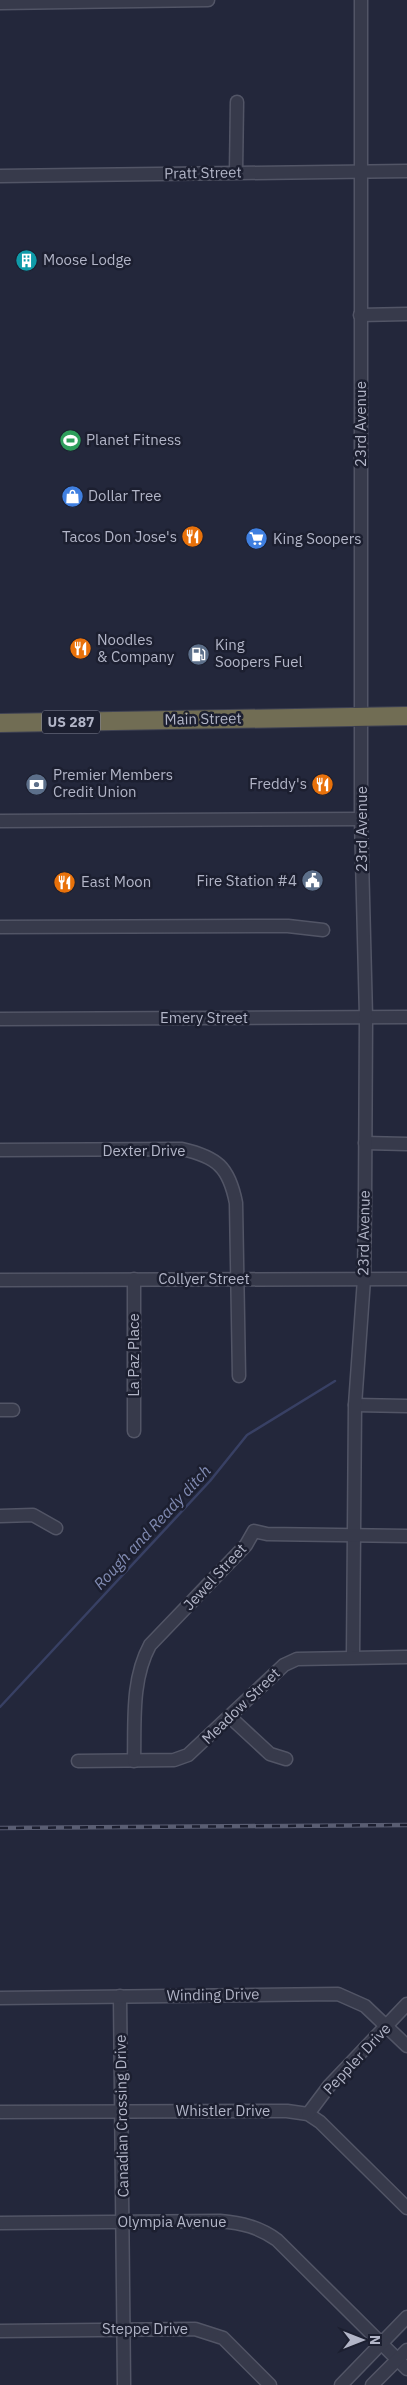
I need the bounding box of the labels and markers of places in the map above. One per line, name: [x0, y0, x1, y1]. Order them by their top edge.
building icon: Moose Lodge: [15, 248, 39, 272]
place label: Moose Lodge: [43, 250, 132, 269]
sports icon: Planet Fitness: [58, 428, 82, 452]
place label: Planet Fitness: [86, 430, 181, 449]
shop icon: Dollar Tree: [60, 484, 84, 508]
place label: Dollar Tree: [88, 486, 161, 505]
restaurant icon: Tacos Don Jose's: [181, 525, 205, 549]
place label: Tacos Don Jose's: [62, 527, 177, 546]
supermarket icon: King Soopers: [245, 527, 269, 551]
place label: King Soopers: [273, 529, 362, 548]
place label: Noodles & Company: [97, 630, 175, 666]
place label: King Soopers Fuel: [215, 635, 303, 671]
restaurant icon: Noodles & Company: [69, 637, 93, 661]
fuel station icon: King Soopers Fuel: [187, 642, 211, 666]
place label: Premier Members Credit Union: [53, 765, 173, 801]
bank icon: Premier Members Credit Union: [25, 772, 49, 796]
restaurant icon: Freddy's: [311, 772, 335, 796]
place label: Freddy's: [249, 774, 307, 793]
public building icon: Fire Station #4: [301, 869, 325, 893]
restaurant icon: East Moon: [53, 870, 77, 894]
place label: Fire Station #4: [196, 871, 297, 890]
place label: East Moon: [81, 872, 151, 891]

